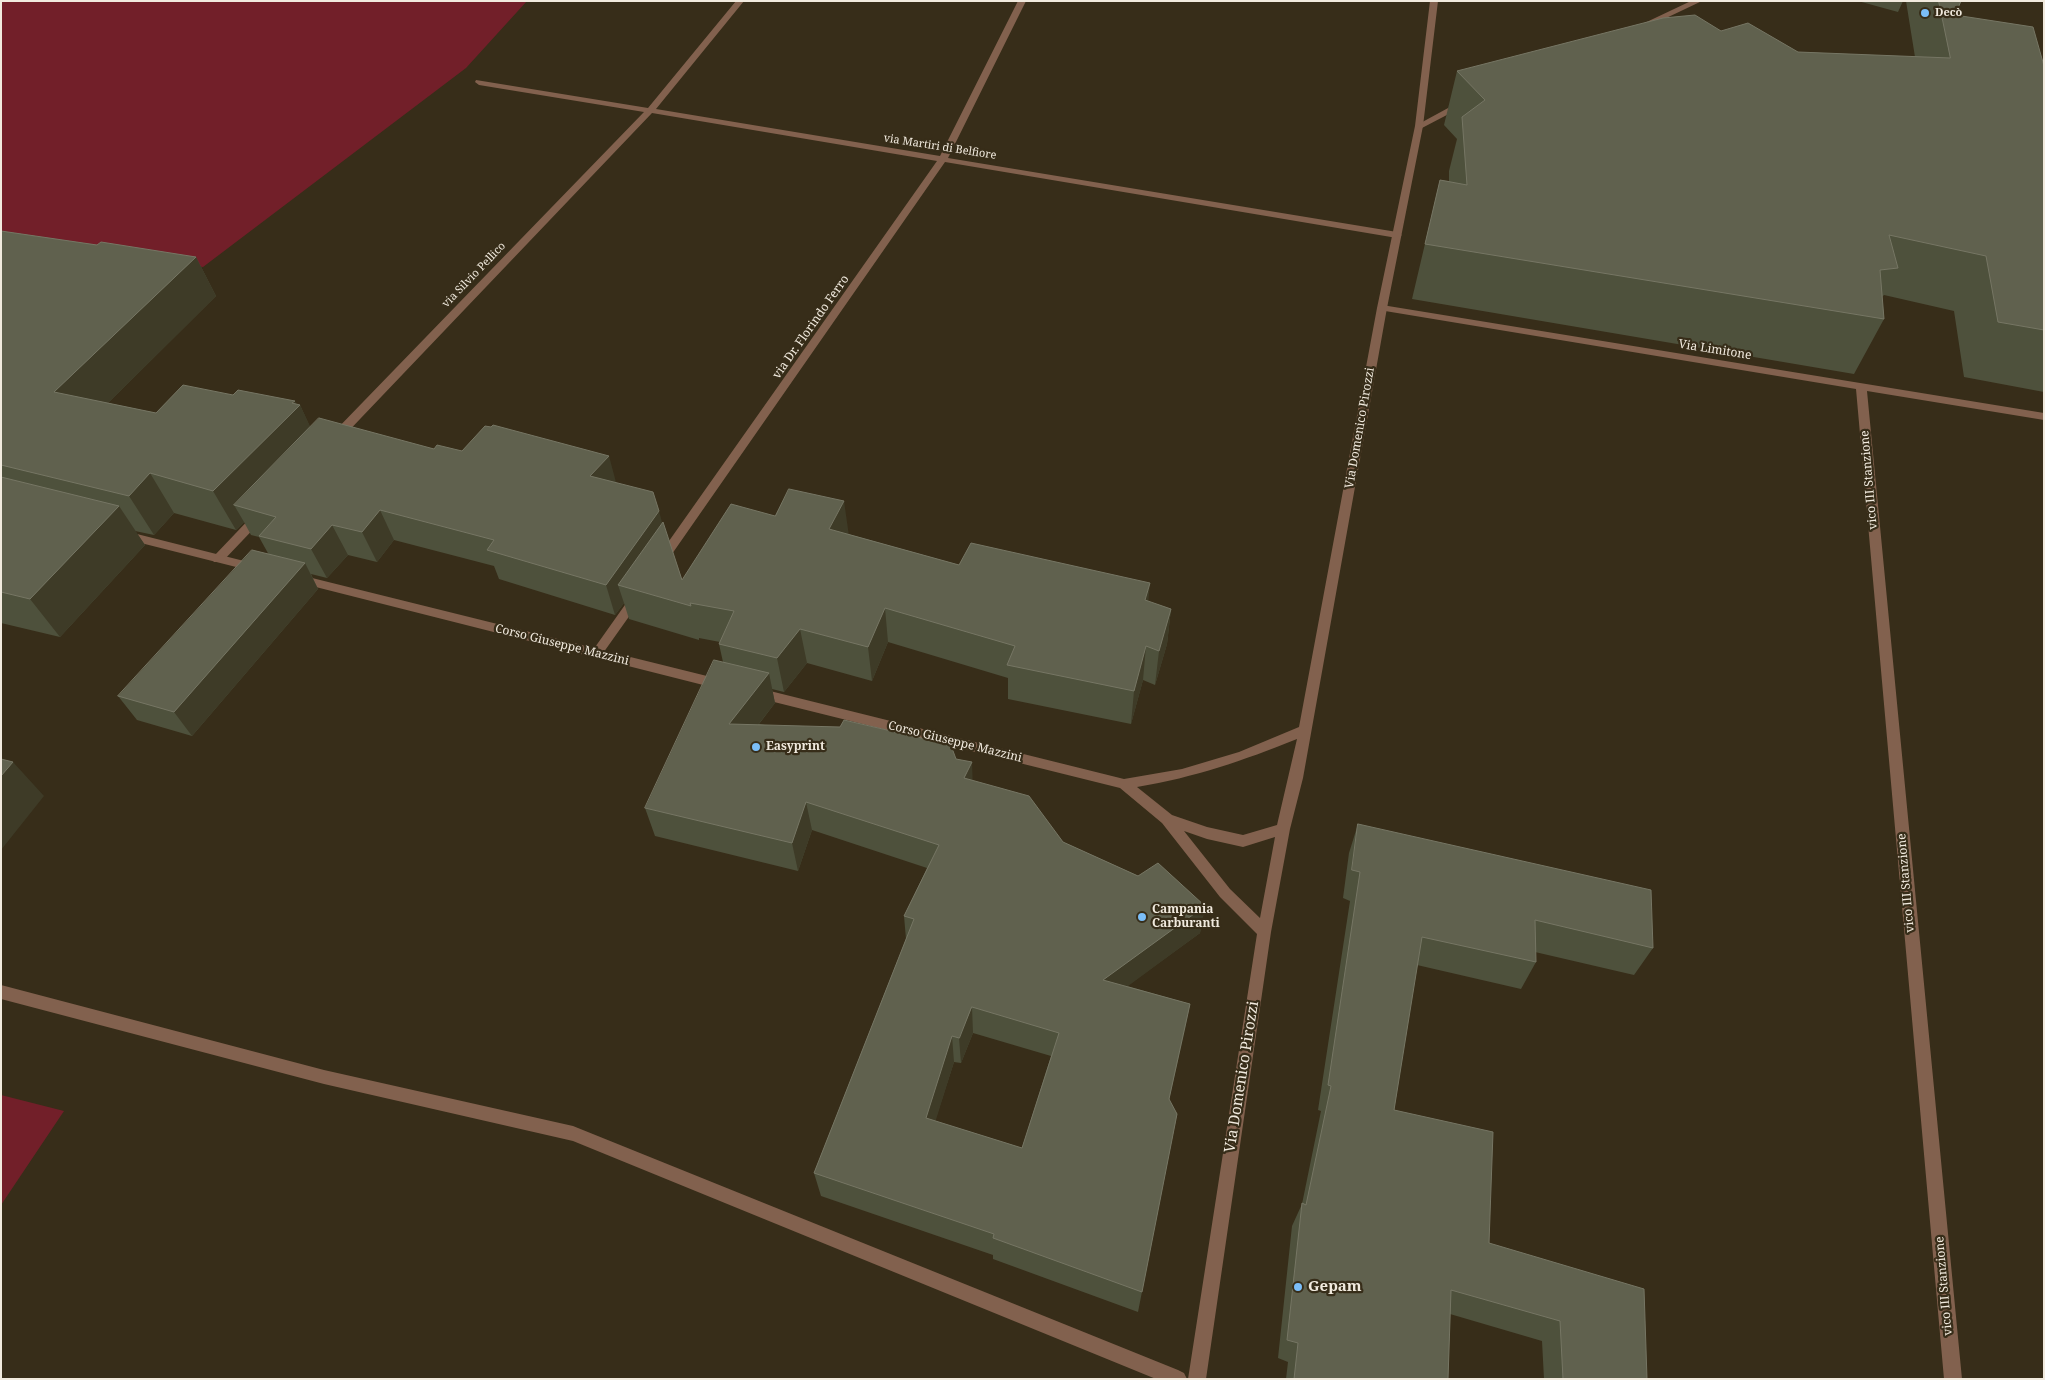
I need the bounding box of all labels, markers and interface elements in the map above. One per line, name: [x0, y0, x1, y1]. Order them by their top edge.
place label: Decò: [1935, 6, 1962, 20]
marker: Decò: [1919, 7, 1931, 19]
street label: via Martiri di Belfiore: [883, 132, 997, 162]
street label: via Silvio Pellico: [440, 240, 508, 310]
street label: via Dr. Florindo Ferro: [770, 272, 852, 382]
street label: Via Limitone: [1678, 337, 1752, 363]
street label: Via Domenico Pirozzi: [1342, 366, 1378, 490]
street label: vico III Stanzione: [1857, 430, 1881, 530]
street label: Corso Giuseppe Mazzini: [494, 621, 630, 669]
street label: Corso Giuseppe Mazzini: [887, 718, 1023, 766]
place label: Easyprint: [766, 740, 825, 754]
marker: Easyprint: [750, 741, 762, 753]
street label: vico III Stanzione: [1894, 833, 1918, 933]
place label: Campania Carburanti: [1152, 903, 1220, 931]
marker: Campania Carburanti: [1136, 911, 1148, 923]
street label: Via Domenico Pirozzi: [1221, 1000, 1263, 1154]
street label: vico III Stanzione: [1932, 1236, 1956, 1336]
place label: Gepam: [1308, 1278, 1362, 1296]
marker: Gepam: [1292, 1281, 1304, 1293]

